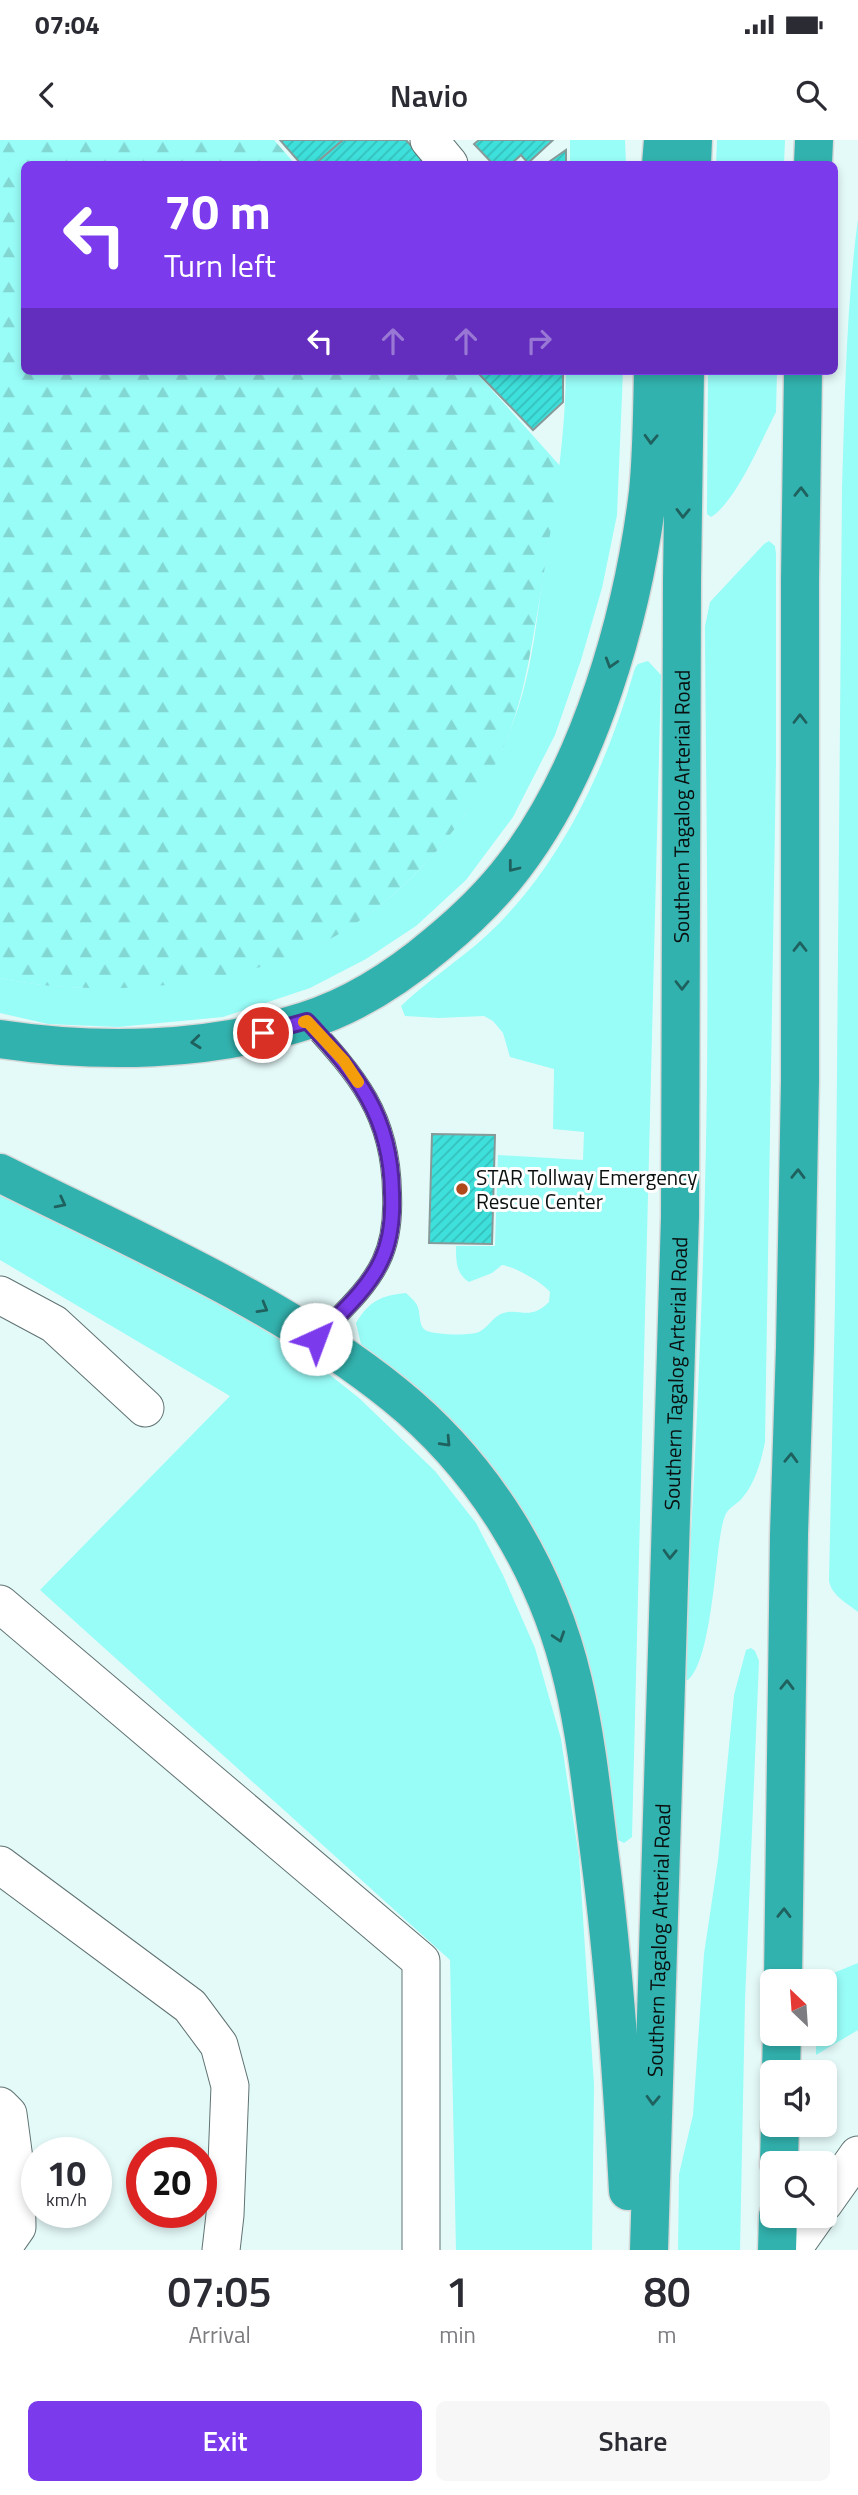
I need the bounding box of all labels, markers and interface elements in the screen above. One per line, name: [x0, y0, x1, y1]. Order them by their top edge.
text: 07:04: [35, 5, 100, 44]
text: Navio: [390, 71, 468, 119]
icon: back: [28, 76, 66, 114]
icon: search: [792, 76, 830, 114]
text: 70 m: [164, 173, 271, 248]
icon: left: [49, 189, 140, 280]
text: Turn left: [164, 241, 276, 289]
icon: left: [301, 322, 339, 360]
icon: ahead: [374, 322, 412, 360]
icon: ahead: [447, 322, 485, 360]
icon: right: [520, 322, 558, 360]
one-way arrow: [643, 434, 658, 445]
one-way arrow: [794, 486, 809, 497]
one-way arrow: [675, 508, 691, 518]
one-way arrow: [605, 656, 619, 668]
street label: Southern Tagalog Arterial Road: [665, 670, 698, 943]
one-way arrow: [792, 714, 808, 724]
one-way arrow: [509, 859, 522, 871]
one-way arrow: [792, 941, 808, 952]
one-way arrow: [674, 980, 690, 991]
pin: [233, 1003, 293, 1063]
icon: arrive: [244, 1014, 282, 1052]
one-way arrow: [190, 1035, 202, 1050]
place label: STAR Tollway Emergency Rescue Center: [476, 1161, 697, 1217]
one-way arrow: [790, 1169, 806, 1179]
marker: STAR Tollway Emergency Rescue Center: [454, 1181, 470, 1197]
one-way arrow: [54, 1195, 66, 1209]
street label: Southern Tagalog Arterial Road: [655, 1236, 695, 1511]
one-way arrow: [255, 1300, 268, 1313]
position arrow: [279, 1302, 353, 1376]
one-way arrow: [437, 1434, 450, 1447]
one-way arrow: [784, 1452, 799, 1463]
one-way arrow: [662, 1549, 677, 1560]
one-way arrow: [551, 1630, 566, 1642]
one-way arrow: [779, 1680, 795, 1690]
street label: Southern Tagalog Arterial Road: [638, 1803, 678, 2077]
one-way arrow: [776, 1907, 792, 1918]
north arrow: [760, 1969, 836, 2046]
map controls: [760, 1969, 837, 2228]
button: sound: [760, 2060, 837, 2137]
one-way arrow: [646, 2095, 661, 2106]
speed limit sign: 20: [126, 2137, 217, 2228]
text: 10: [47, 2146, 86, 2200]
button: search: [760, 2151, 837, 2228]
text: km/h: [46, 2186, 87, 2213]
text: 07:05: [168, 2259, 272, 2323]
text: 1: [446, 2259, 469, 2323]
text: 80: [643, 2259, 690, 2323]
text: Arrival: [188, 2317, 251, 2352]
text: min: [439, 2317, 476, 2352]
text: m: [657, 2317, 677, 2352]
button: Exit: [28, 2401, 422, 2481]
button: Share: [436, 2401, 830, 2481]

